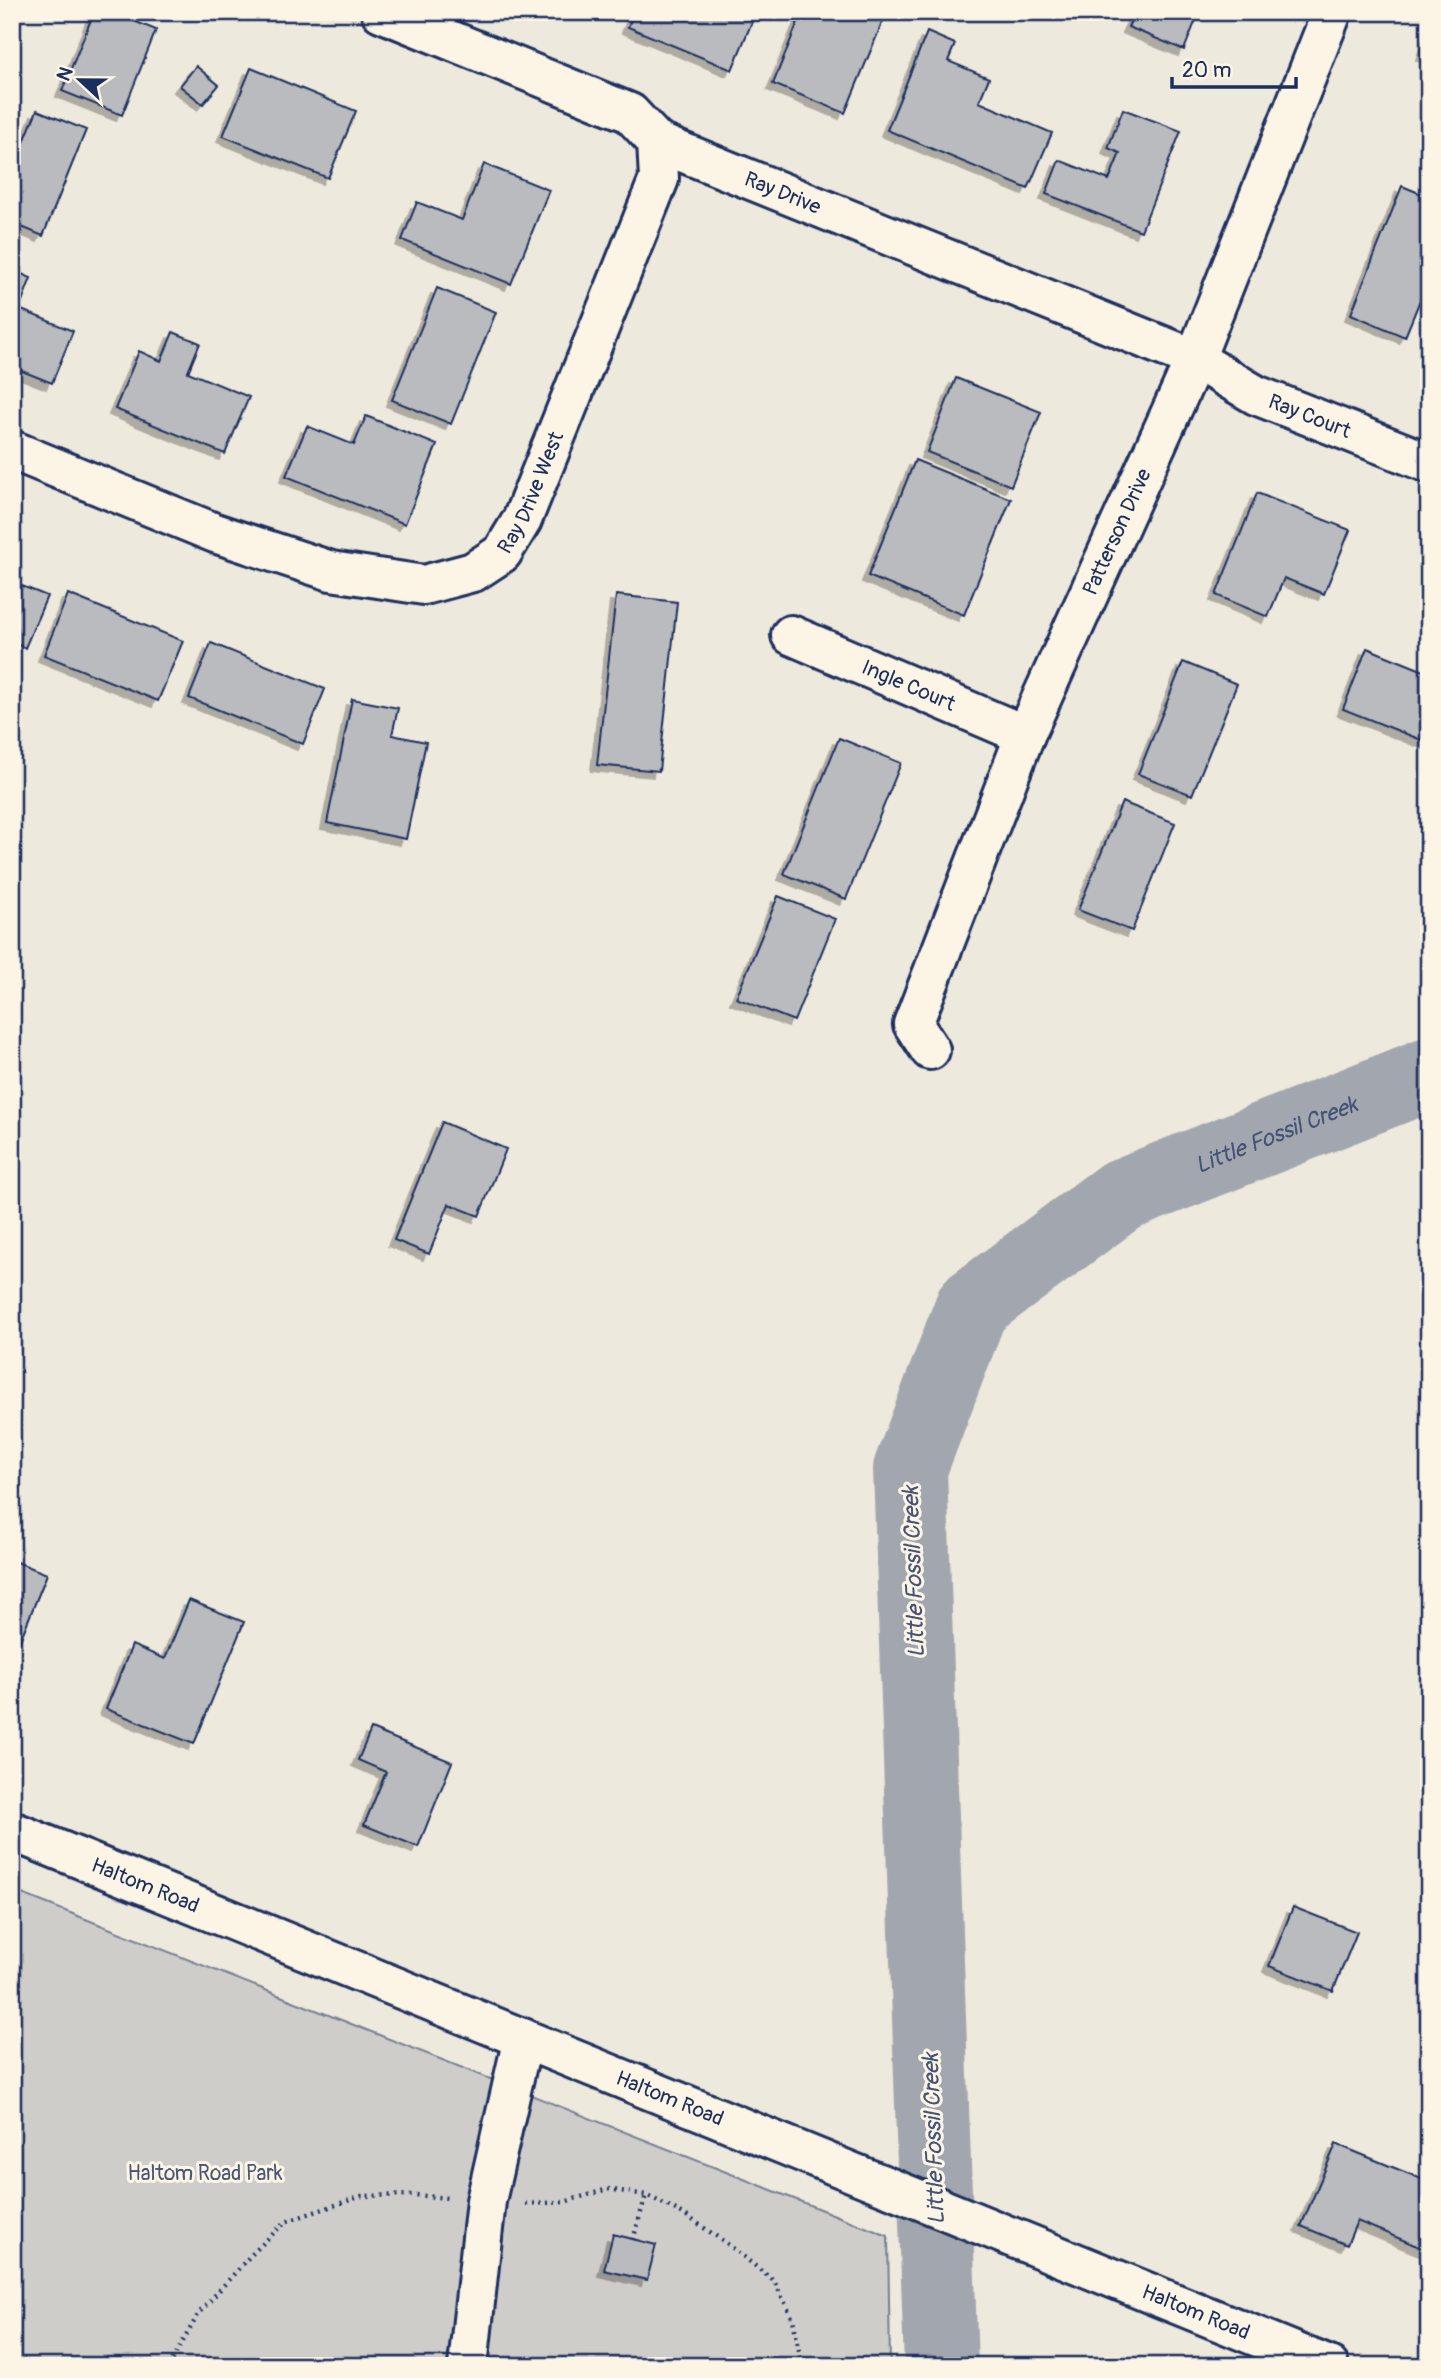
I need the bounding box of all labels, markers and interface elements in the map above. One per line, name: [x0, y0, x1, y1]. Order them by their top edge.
north arrow: [46, 46, 116, 116]
scale bar: [1172, 46, 1296, 90]
text: 20 m: [1182, 57, 1231, 84]
text: N: [52, 63, 79, 84]
street label: Ray Drive: [740, 166, 826, 221]
street label: Ray Court: [1264, 388, 1355, 445]
street label: Ray Drive West: [492, 427, 570, 559]
street label: Patterson Drive: [1077, 464, 1158, 600]
street label: Ingle Court: [858, 654, 960, 718]
water label: Little Fossil Creek: [1191, 1089, 1364, 1180]
water label: Little Fossil Creek: [896, 1483, 931, 1658]
street label: Haltom Road: [87, 1852, 203, 1920]
water label: Little Fossil Creek: [916, 2050, 951, 2225]
street label: Haltom Road: [612, 2065, 727, 2133]
park label: Haltom Road Park: [127, 2160, 283, 2187]
street label: Haltom Road: [1138, 2279, 1254, 2346]

